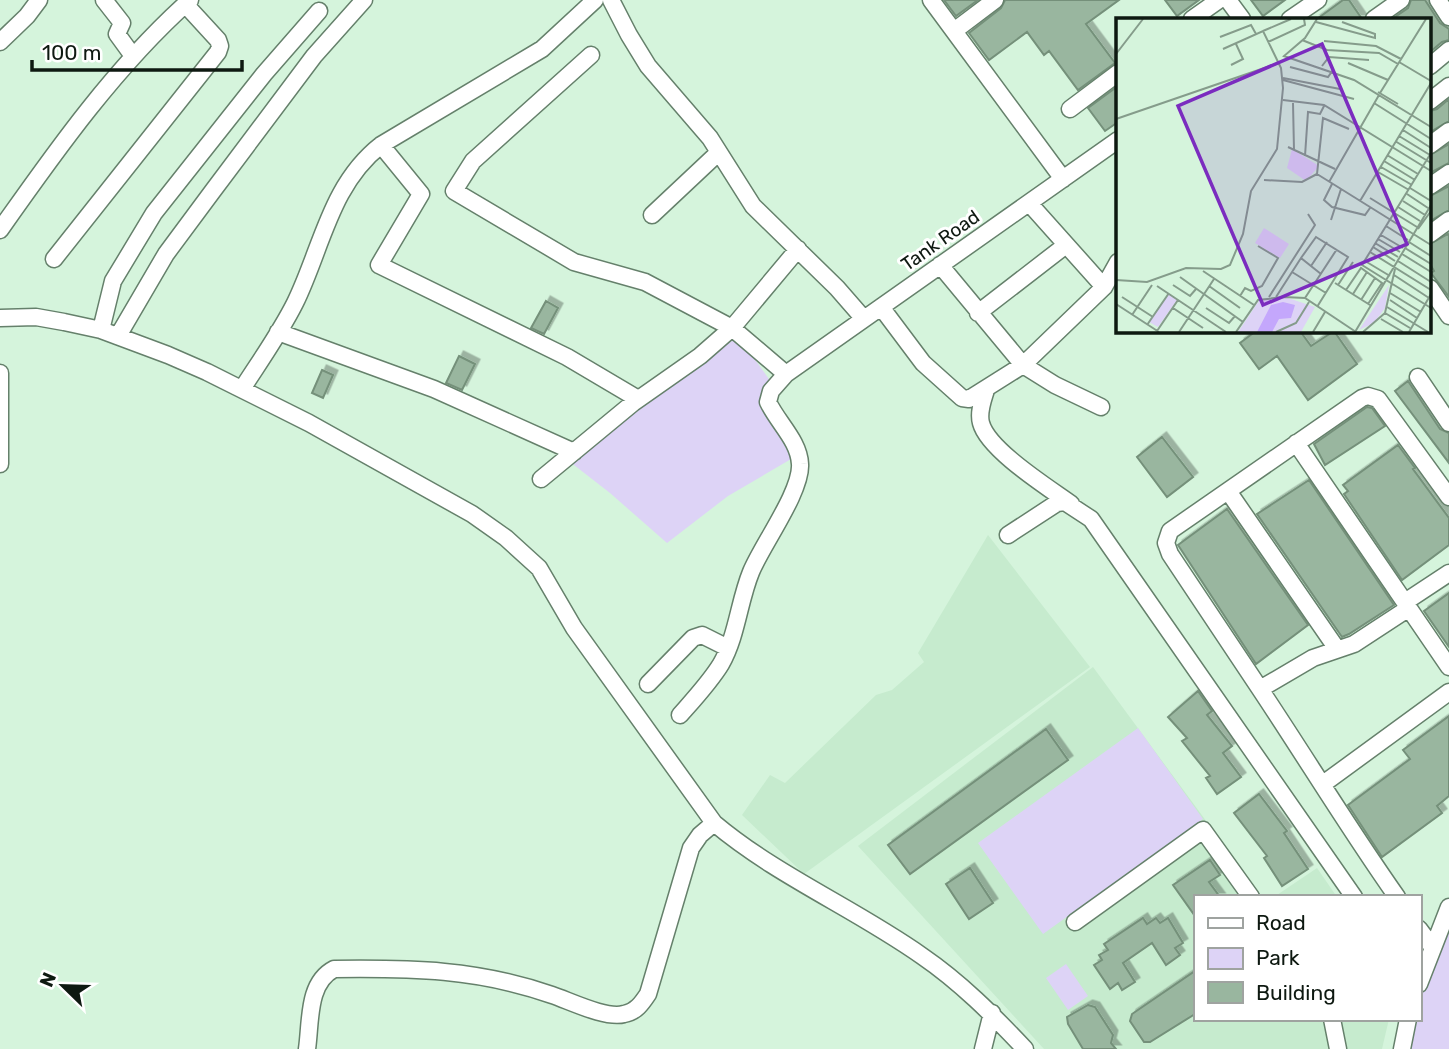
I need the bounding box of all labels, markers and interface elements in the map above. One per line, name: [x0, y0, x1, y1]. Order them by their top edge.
inset map: [1116, 18, 1432, 332]
scale bar: [32, 28, 242, 72]
text: 100 m: [42, 40, 101, 65]
street label: Tank Road: [897, 205, 984, 276]
legend: [1194, 895, 1421, 1021]
text: Road: [1256, 910, 1306, 935]
text: Park: [1256, 945, 1300, 970]
north arrow: [28, 951, 98, 1021]
text: N: [35, 969, 61, 990]
text: Building: [1256, 980, 1336, 1005]

